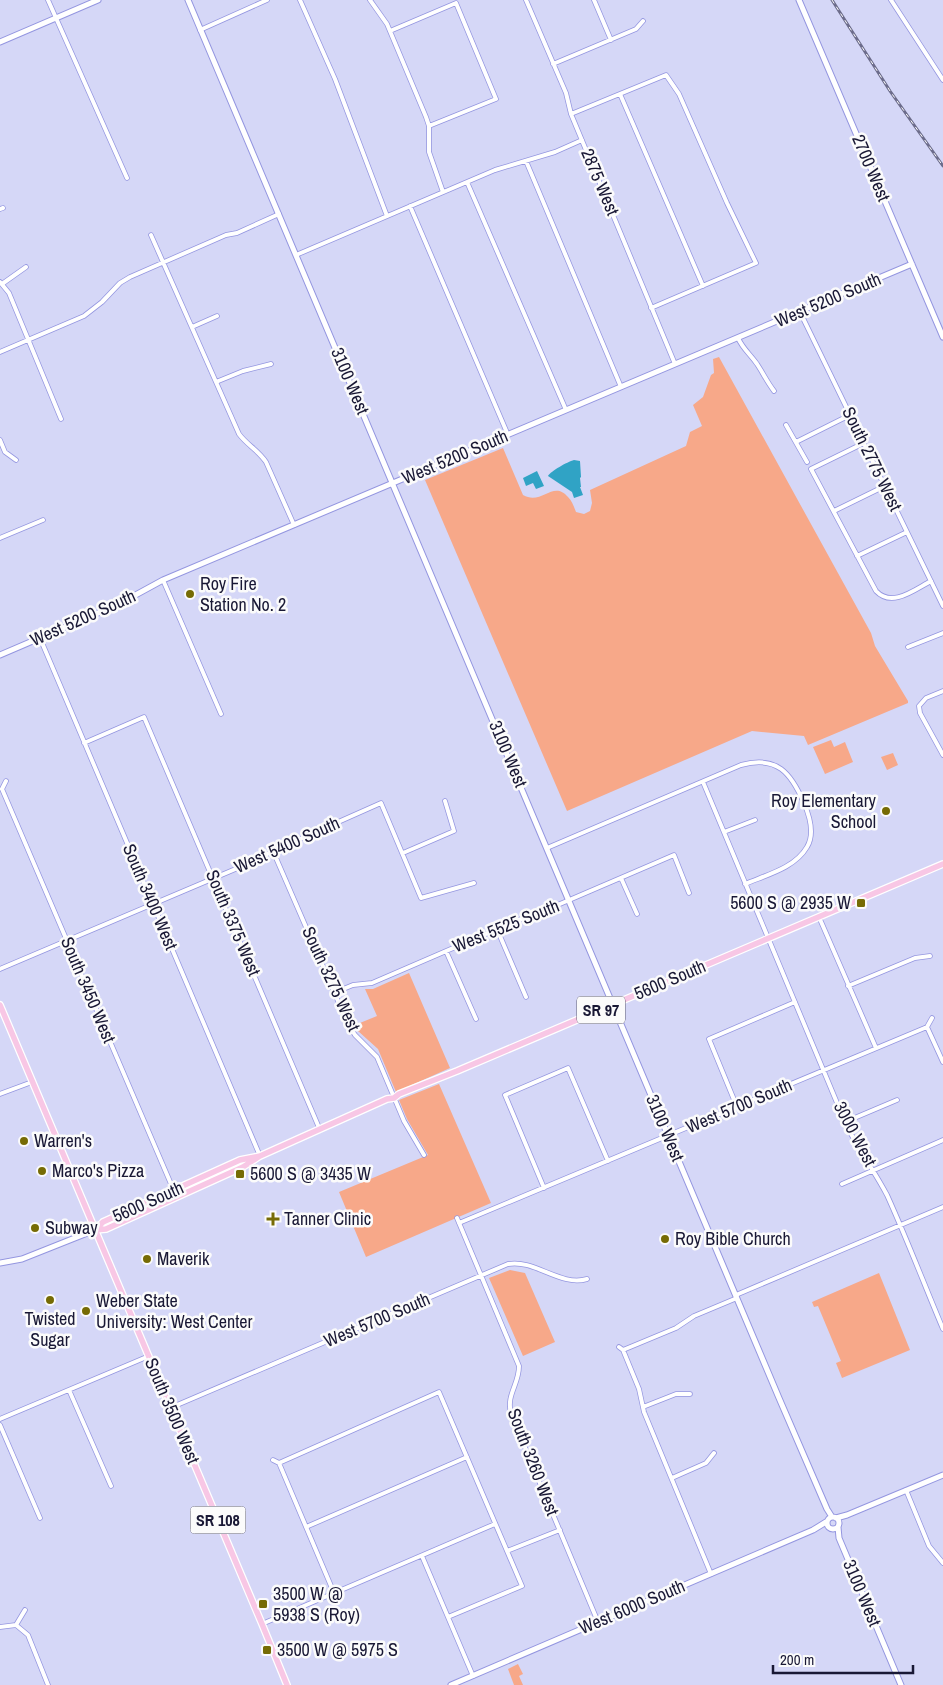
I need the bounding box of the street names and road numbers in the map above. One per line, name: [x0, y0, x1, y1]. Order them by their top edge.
street label: 2700 West: [846, 131, 897, 205]
street label: 2875 West: [575, 145, 626, 219]
street label: West 5200 South: [771, 266, 885, 333]
street label: 3100 West: [325, 344, 376, 418]
street label: South 2775 West: [836, 403, 908, 515]
street label: West 5200 South: [398, 423, 512, 490]
street label: West 5200 South: [26, 583, 139, 652]
street label: 3100 West: [483, 717, 534, 791]
street label: West 5400 South: [230, 810, 343, 879]
street label: South 3400 West: [117, 840, 184, 954]
street label: South 3375 West: [200, 866, 267, 980]
street label: West 5525 South: [449, 893, 563, 958]
street label: South 3275 West: [296, 922, 367, 1035]
street label: South 3450 West: [55, 933, 122, 1047]
street label: 5600 South: [630, 953, 709, 1006]
road number: SR 97: [577, 996, 625, 1024]
street label: West 5700 South: [682, 1072, 796, 1139]
street label: 3100 West: [640, 1091, 691, 1165]
street label: 3000 West: [828, 1097, 883, 1171]
street label: 5600 South: [108, 1175, 187, 1228]
street label: West 5700 South: [320, 1286, 434, 1353]
street label: South 3500 West: [139, 1354, 206, 1468]
street label: South 3260 West: [502, 1405, 565, 1519]
road number: SR 108: [190, 1506, 246, 1534]
street label: 3100 West: [837, 1556, 888, 1630]
street label: West 6000 South: [575, 1573, 689, 1640]

